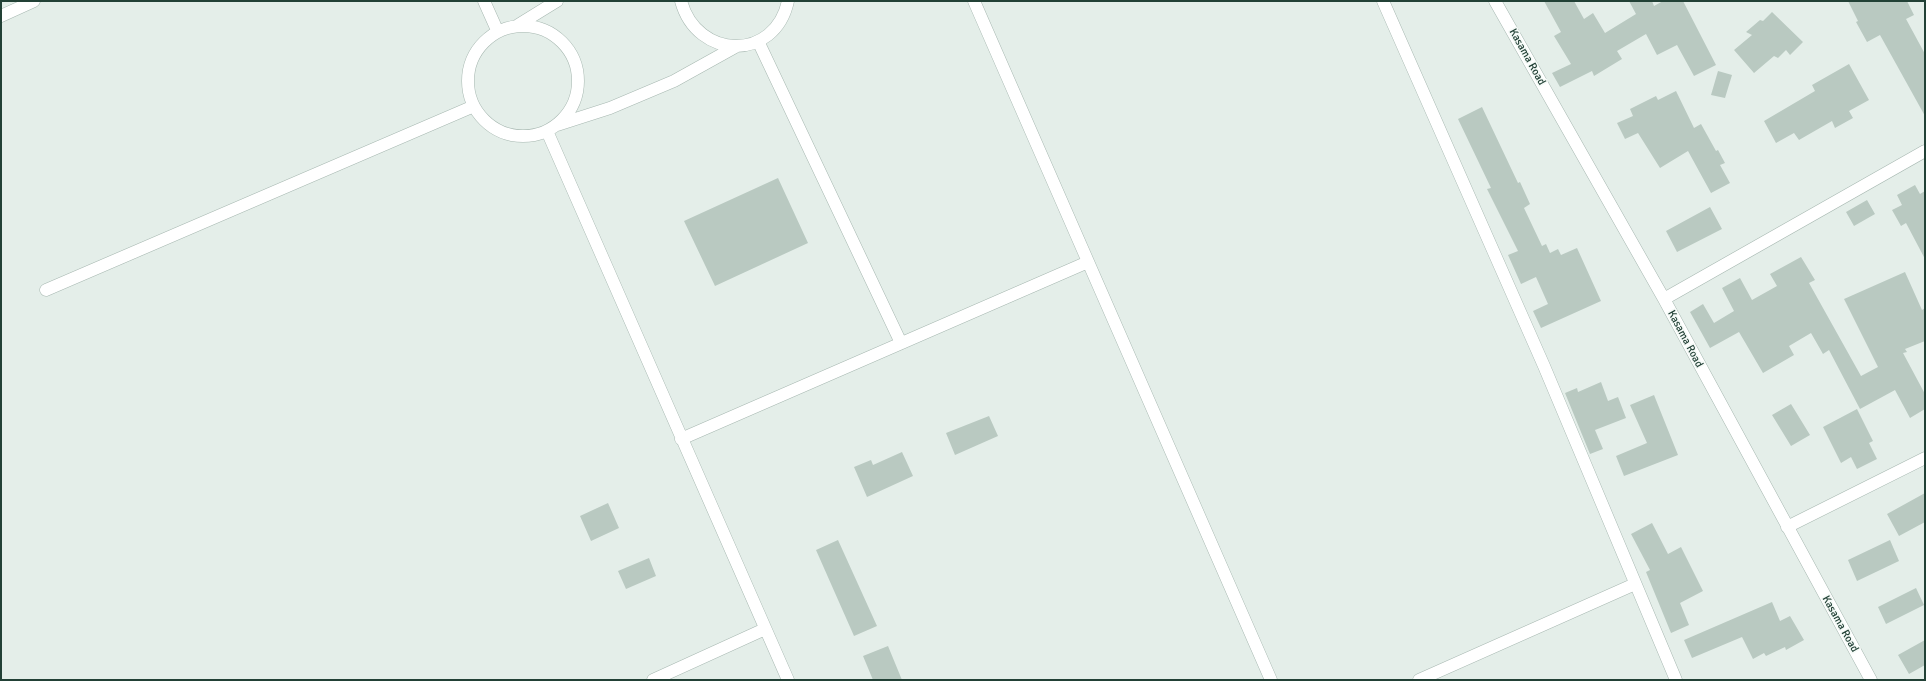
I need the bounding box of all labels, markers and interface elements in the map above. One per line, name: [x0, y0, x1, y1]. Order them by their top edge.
street label: Kasama Road: [1506, 26, 1548, 88]
street label: Kasama Road: [1664, 308, 1706, 370]
street label: Kasama Road: [1819, 593, 1861, 655]

